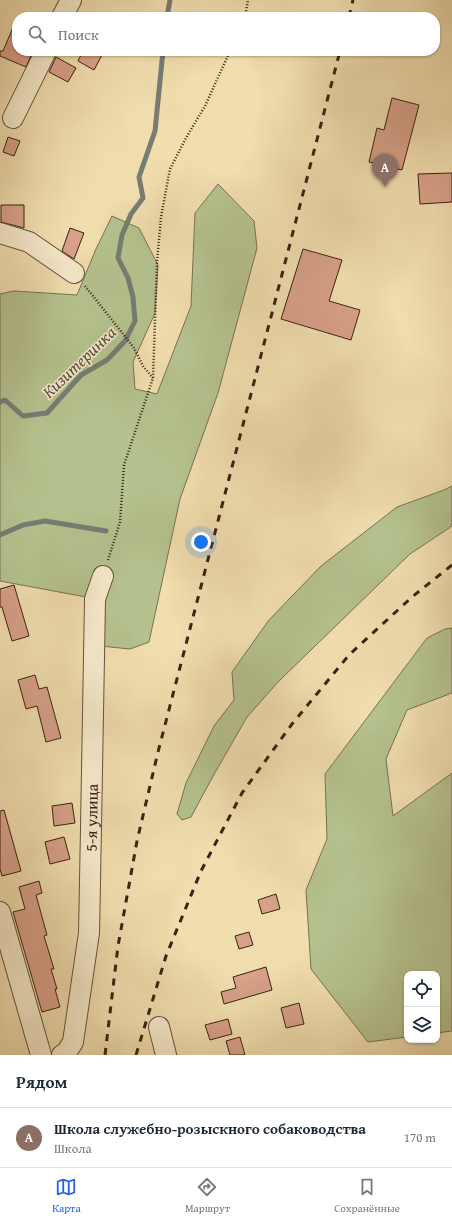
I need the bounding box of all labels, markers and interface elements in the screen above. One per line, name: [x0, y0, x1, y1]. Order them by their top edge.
search box: [12, 12, 440, 56]
icon: search: [26, 23, 48, 45]
text: Поиск: [58, 24, 99, 45]
pin: A: [372, 154, 398, 187]
water label: Кизитеринка: [36, 320, 121, 403]
your location: [191, 532, 211, 552]
street label: 5-я улица: [79, 783, 104, 852]
map controls: [404, 971, 440, 1043]
button: locate: [404, 971, 440, 1007]
button: layers: [404, 1007, 440, 1043]
text: Рядом: [16, 1069, 67, 1094]
text: Школа служебно-розыскного собаководства: [54, 1118, 366, 1139]
text: A: [25, 1128, 33, 1147]
text: 170 m: [404, 1128, 436, 1147]
text: Школа: [54, 1139, 92, 1158]
tab: Карта: [52, 1176, 81, 1216]
tab: Маршрут: [185, 1176, 230, 1216]
tab: Сохранённые: [334, 1176, 400, 1216]

